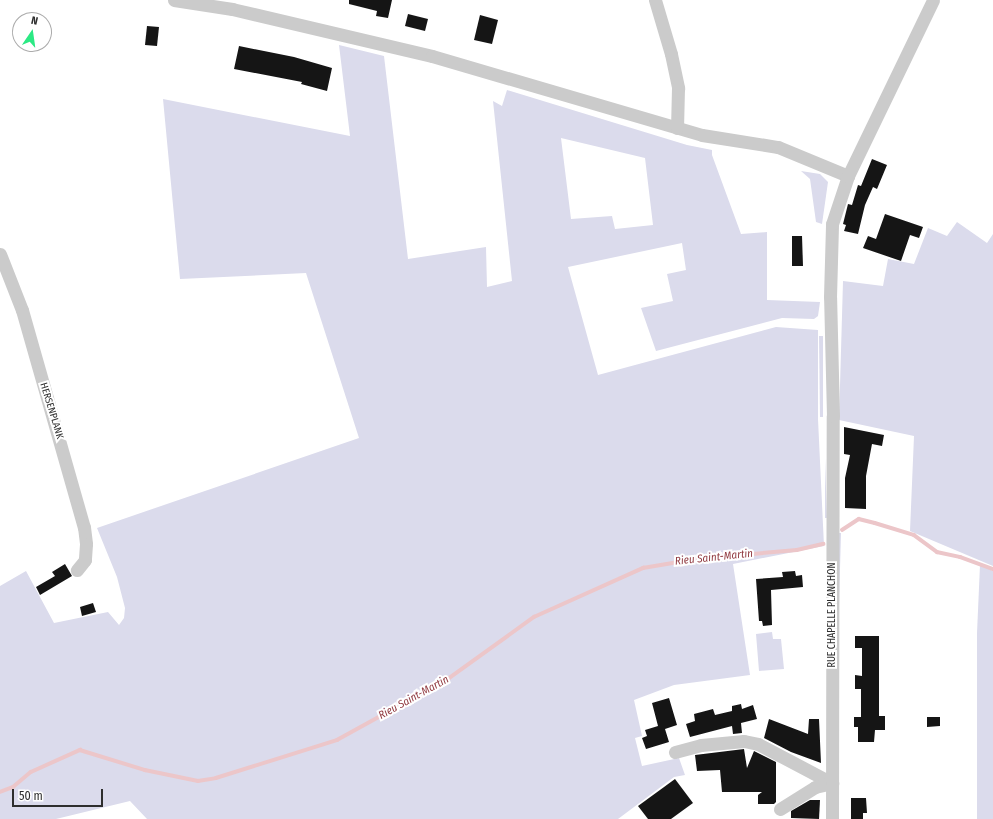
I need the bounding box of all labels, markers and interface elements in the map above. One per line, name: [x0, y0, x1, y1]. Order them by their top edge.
north arrow: [12, 12, 52, 52]
text: N: [30, 14, 39, 28]
street label: HERSENPLANK: [37, 381, 65, 441]
water label: Rieu Saint-Martin: [674, 547, 754, 569]
street label: RUE CHAPELLE PLANCHON: [827, 563, 839, 667]
water label: Rieu Saint-Martin: [377, 673, 451, 723]
scale bar: [14, 781, 105, 807]
text: 50 m: [19, 789, 43, 803]

